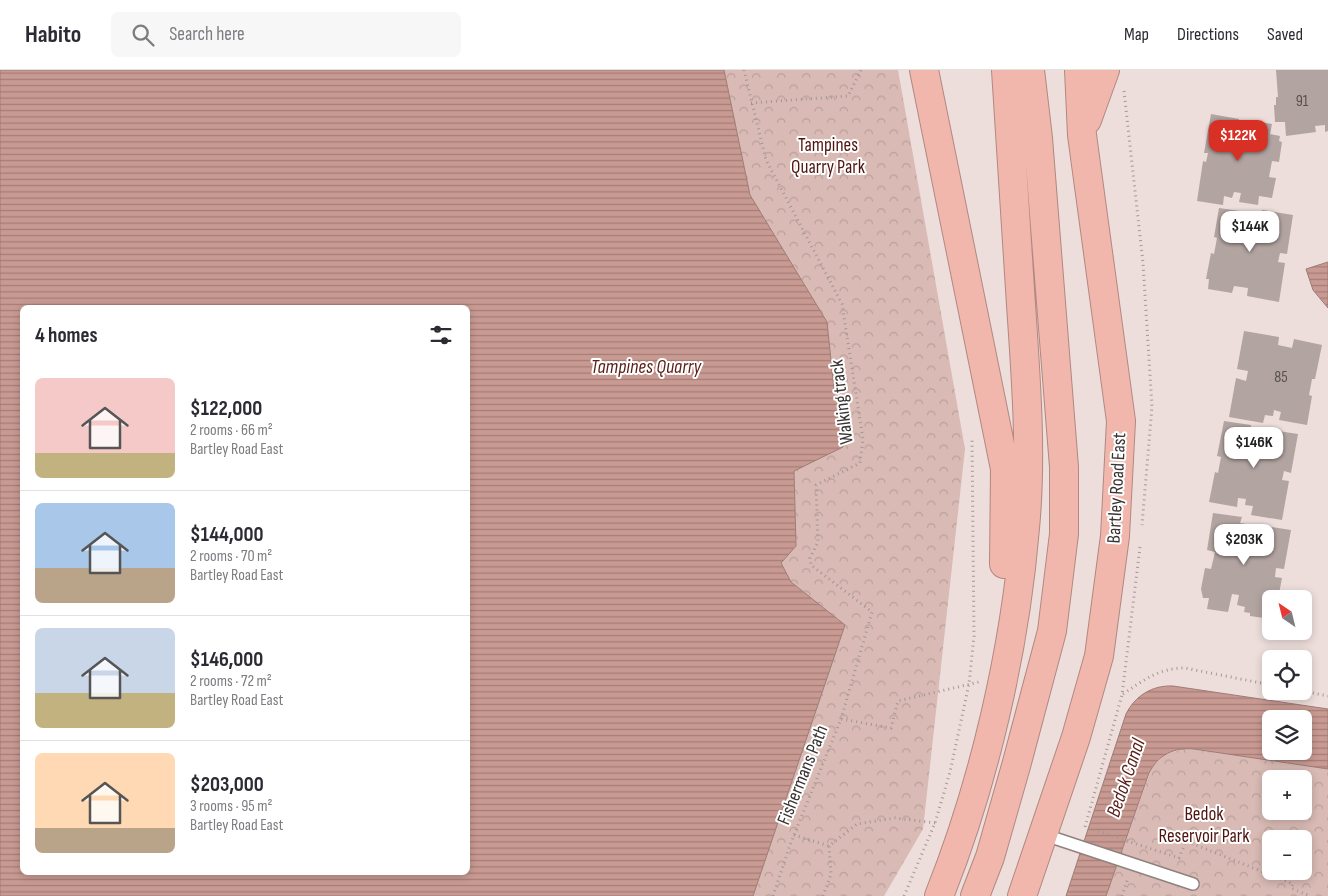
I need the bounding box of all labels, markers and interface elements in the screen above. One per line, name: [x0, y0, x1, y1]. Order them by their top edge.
search box: [111, 12, 461, 57]
text: Habito: [25, 20, 81, 49]
icon: search: [129, 21, 157, 49]
text: Search here: [169, 23, 245, 46]
text: Map: [1124, 24, 1149, 45]
text: Directions: [1177, 24, 1239, 45]
text: Saved: [1267, 24, 1303, 45]
house number: 91: [1296, 92, 1309, 111]
pin: $122K: [1203, 119, 1273, 162]
text: $122K: [1220, 126, 1256, 145]
park label: Tampines Quarry Park: [791, 134, 866, 179]
pin: $144K: [1215, 210, 1285, 253]
text: $144K: [1231, 217, 1269, 236]
icon: filters: [427, 321, 455, 349]
text: 4 homes: [35, 323, 98, 348]
water label: Tampines Quarry: [591, 355, 703, 379]
street label: Walking track: [825, 358, 859, 446]
house number: 85: [1274, 368, 1288, 387]
text: $122,000: [190, 396, 262, 421]
icon: home: [75, 398, 135, 458]
text: 2 rooms · 66 m²: [190, 421, 273, 440]
pin: $146K: [1219, 426, 1289, 469]
street label: Bartley Road East: [1103, 432, 1131, 544]
text: $146K: [1235, 433, 1273, 452]
text: Bartley Road East: [190, 440, 283, 459]
text: $144,000: [190, 522, 263, 547]
icon: home: [75, 523, 135, 583]
pin: $203K: [1209, 524, 1279, 566]
text: $203K: [1225, 530, 1263, 549]
text: 2 rooms · 70 m²: [190, 547, 272, 566]
text: Bartley Road East: [190, 566, 283, 585]
north arrow: [1262, 590, 1312, 640]
map controls: [1262, 590, 1312, 880]
text: $146,000: [190, 647, 263, 672]
icon: home: [75, 648, 135, 708]
button: locate: [1262, 650, 1312, 700]
text: 2 rooms · 72 m²: [190, 672, 272, 691]
text: Bartley Road East: [190, 691, 283, 710]
button: layers: [1262, 710, 1312, 760]
street label: Fishermans Path: [773, 722, 833, 828]
water label: Bedok Canal: [1101, 735, 1151, 820]
button: +: [1262, 770, 1312, 820]
text: $203,000: [190, 772, 264, 797]
icon: home: [75, 773, 135, 833]
text: 3 rooms · 95 m²: [190, 797, 272, 816]
park label: Bedok Reservoir Park: [1158, 803, 1250, 848]
text: Bartley Road East: [190, 816, 283, 835]
button: −: [1262, 830, 1312, 880]

